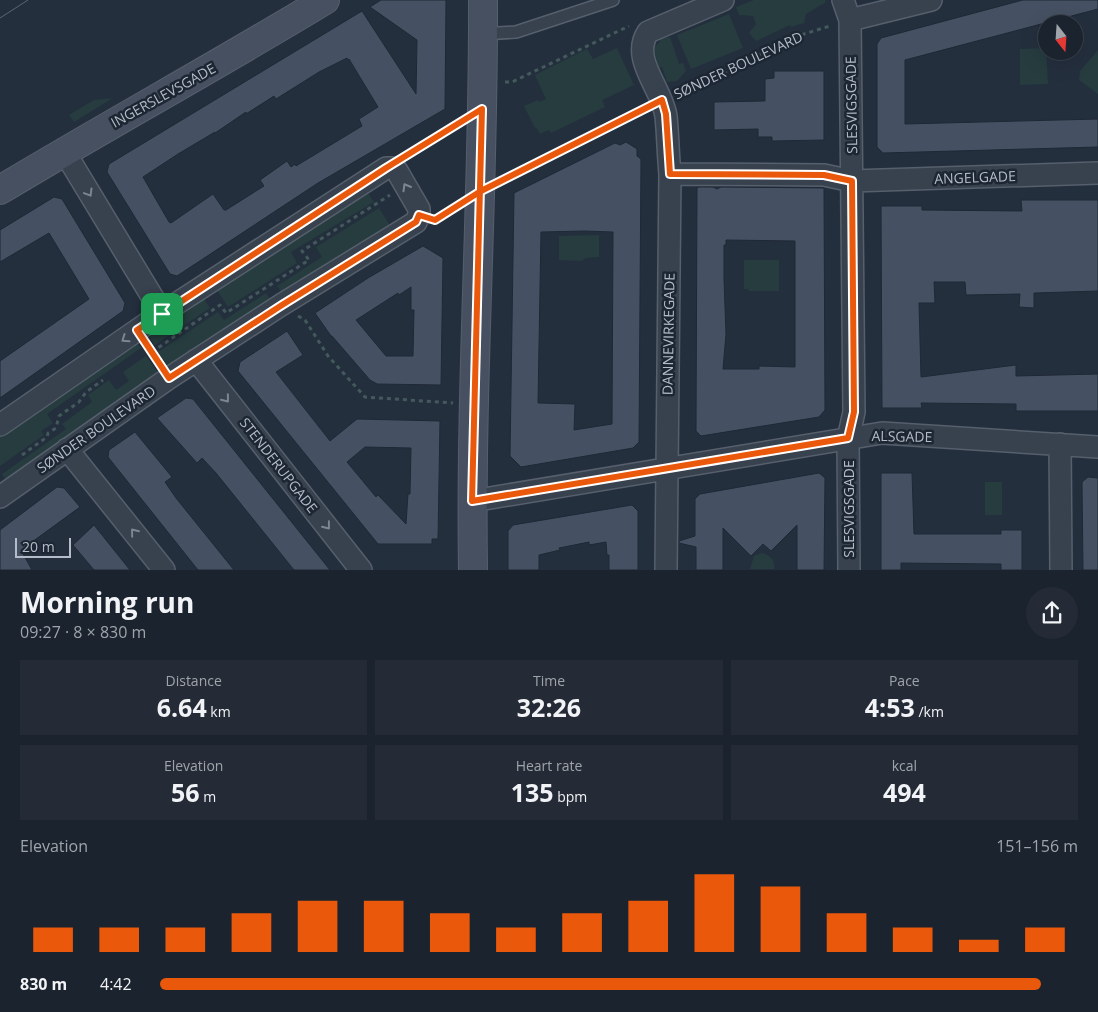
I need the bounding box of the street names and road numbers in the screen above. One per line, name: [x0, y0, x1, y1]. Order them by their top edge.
street label: SØNDER BOULEVARD: [670, 27, 806, 103]
street label: SLESVIGSGADE: [841, 56, 861, 154]
street label: INGERSLEVSGADE: [107, 58, 219, 132]
street label: ANGELGADE: [934, 166, 1016, 188]
street label: DANNEVIRKEGADE: [657, 273, 679, 395]
street label: SØNDER BOULEVARD: [33, 381, 159, 477]
street label: STENDERUPGADE: [236, 413, 322, 517]
street label: ALSGADE: [871, 426, 933, 446]
street label: SLESVIGSGADE: [839, 460, 858, 558]

